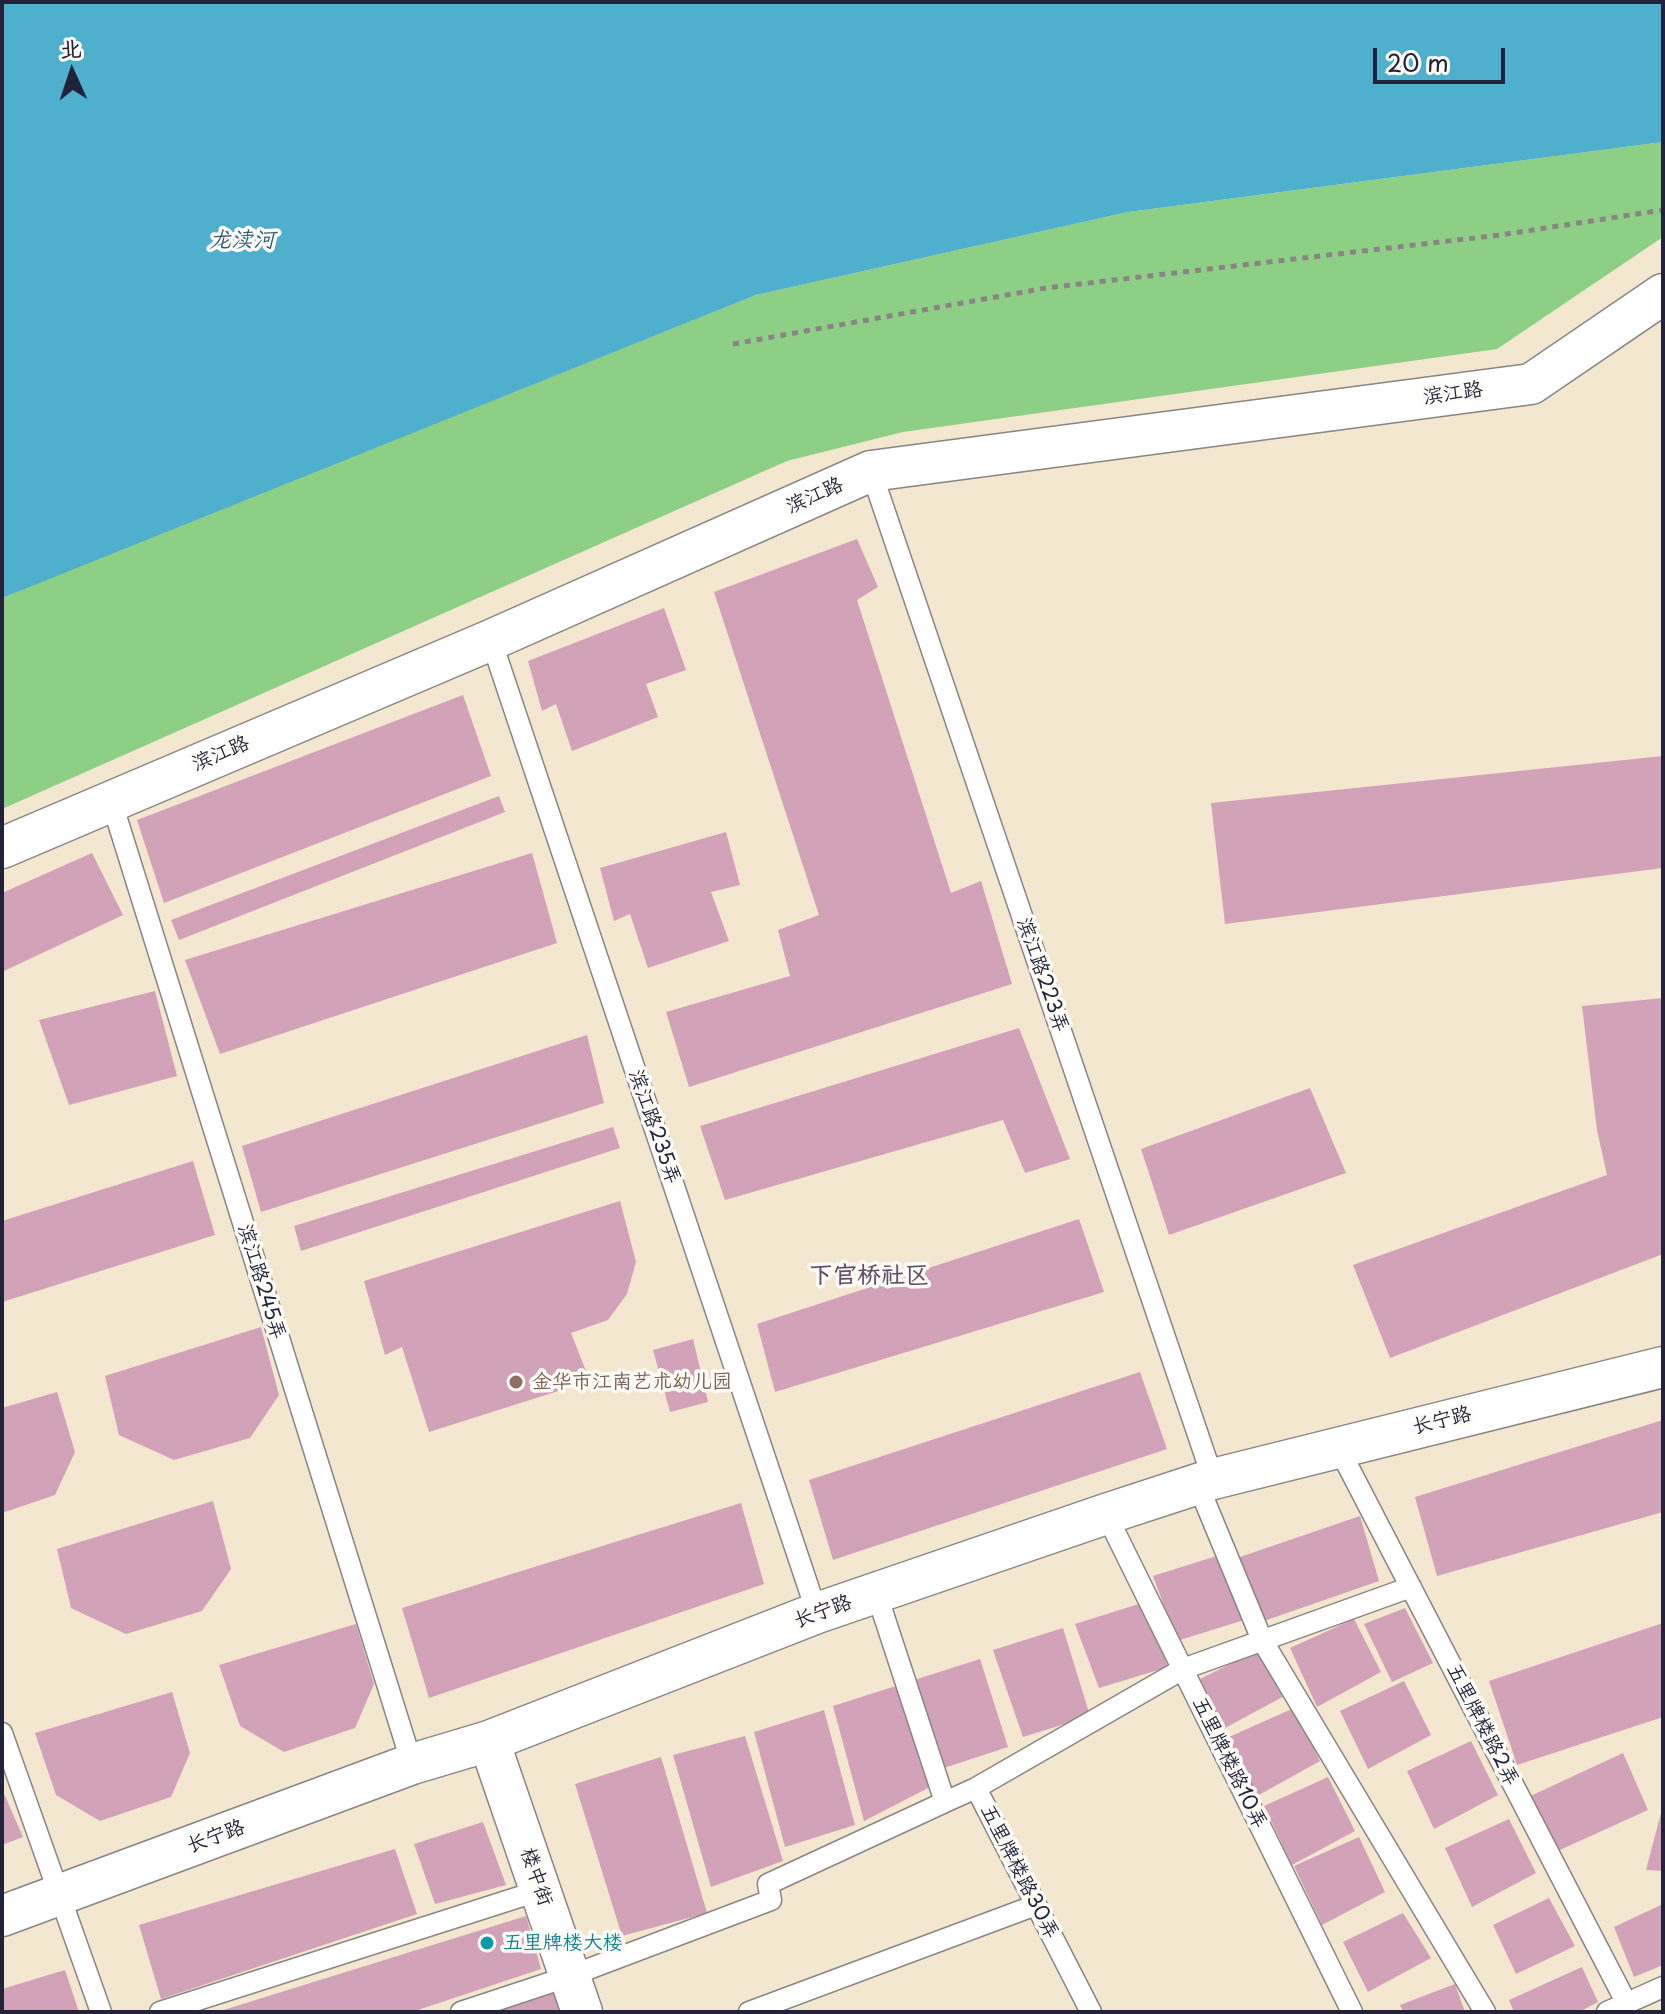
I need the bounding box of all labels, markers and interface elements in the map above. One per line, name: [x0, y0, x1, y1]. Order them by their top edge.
text: 北: [59, 30, 83, 65]
north arrow: [32, 32, 112, 112]
scale bar: [1377, 32, 1509, 82]
text: 20 m: [1387, 44, 1449, 80]
water label: 龙渎河: [209, 228, 275, 254]
street label: 滨江路: [1422, 378, 1484, 410]
street label: 滨江路: [783, 473, 847, 519]
street label: 滨江路: [189, 731, 253, 777]
street label: 滨江路223弄: [1011, 914, 1073, 1036]
street label: 滨江路235弄: [623, 1067, 685, 1187]
street label: 滨江路245弄: [232, 1222, 290, 1342]
district label: 下官桥社区: [809, 1262, 929, 1290]
place label: 金华市江南艺术幼儿园: [532, 1370, 732, 1394]
marker: 金华市江南艺术幼儿园: [507, 1373, 525, 1391]
street label: 长宁路: [1410, 1402, 1474, 1440]
street label: 长宁路: [791, 1590, 855, 1634]
street label: 五里牌楼路2弄: [1441, 1660, 1523, 1790]
street label: 五里牌楼路10弄: [1187, 1693, 1271, 1833]
street label: 五里牌楼路30弄: [975, 1801, 1063, 1943]
street label: 长宁路: [184, 1815, 248, 1859]
street label: 楼中街: [515, 1845, 557, 1909]
place label: 五里牌楼大楼: [503, 1931, 623, 1955]
marker: 五里牌楼大楼: [478, 1934, 496, 1952]

